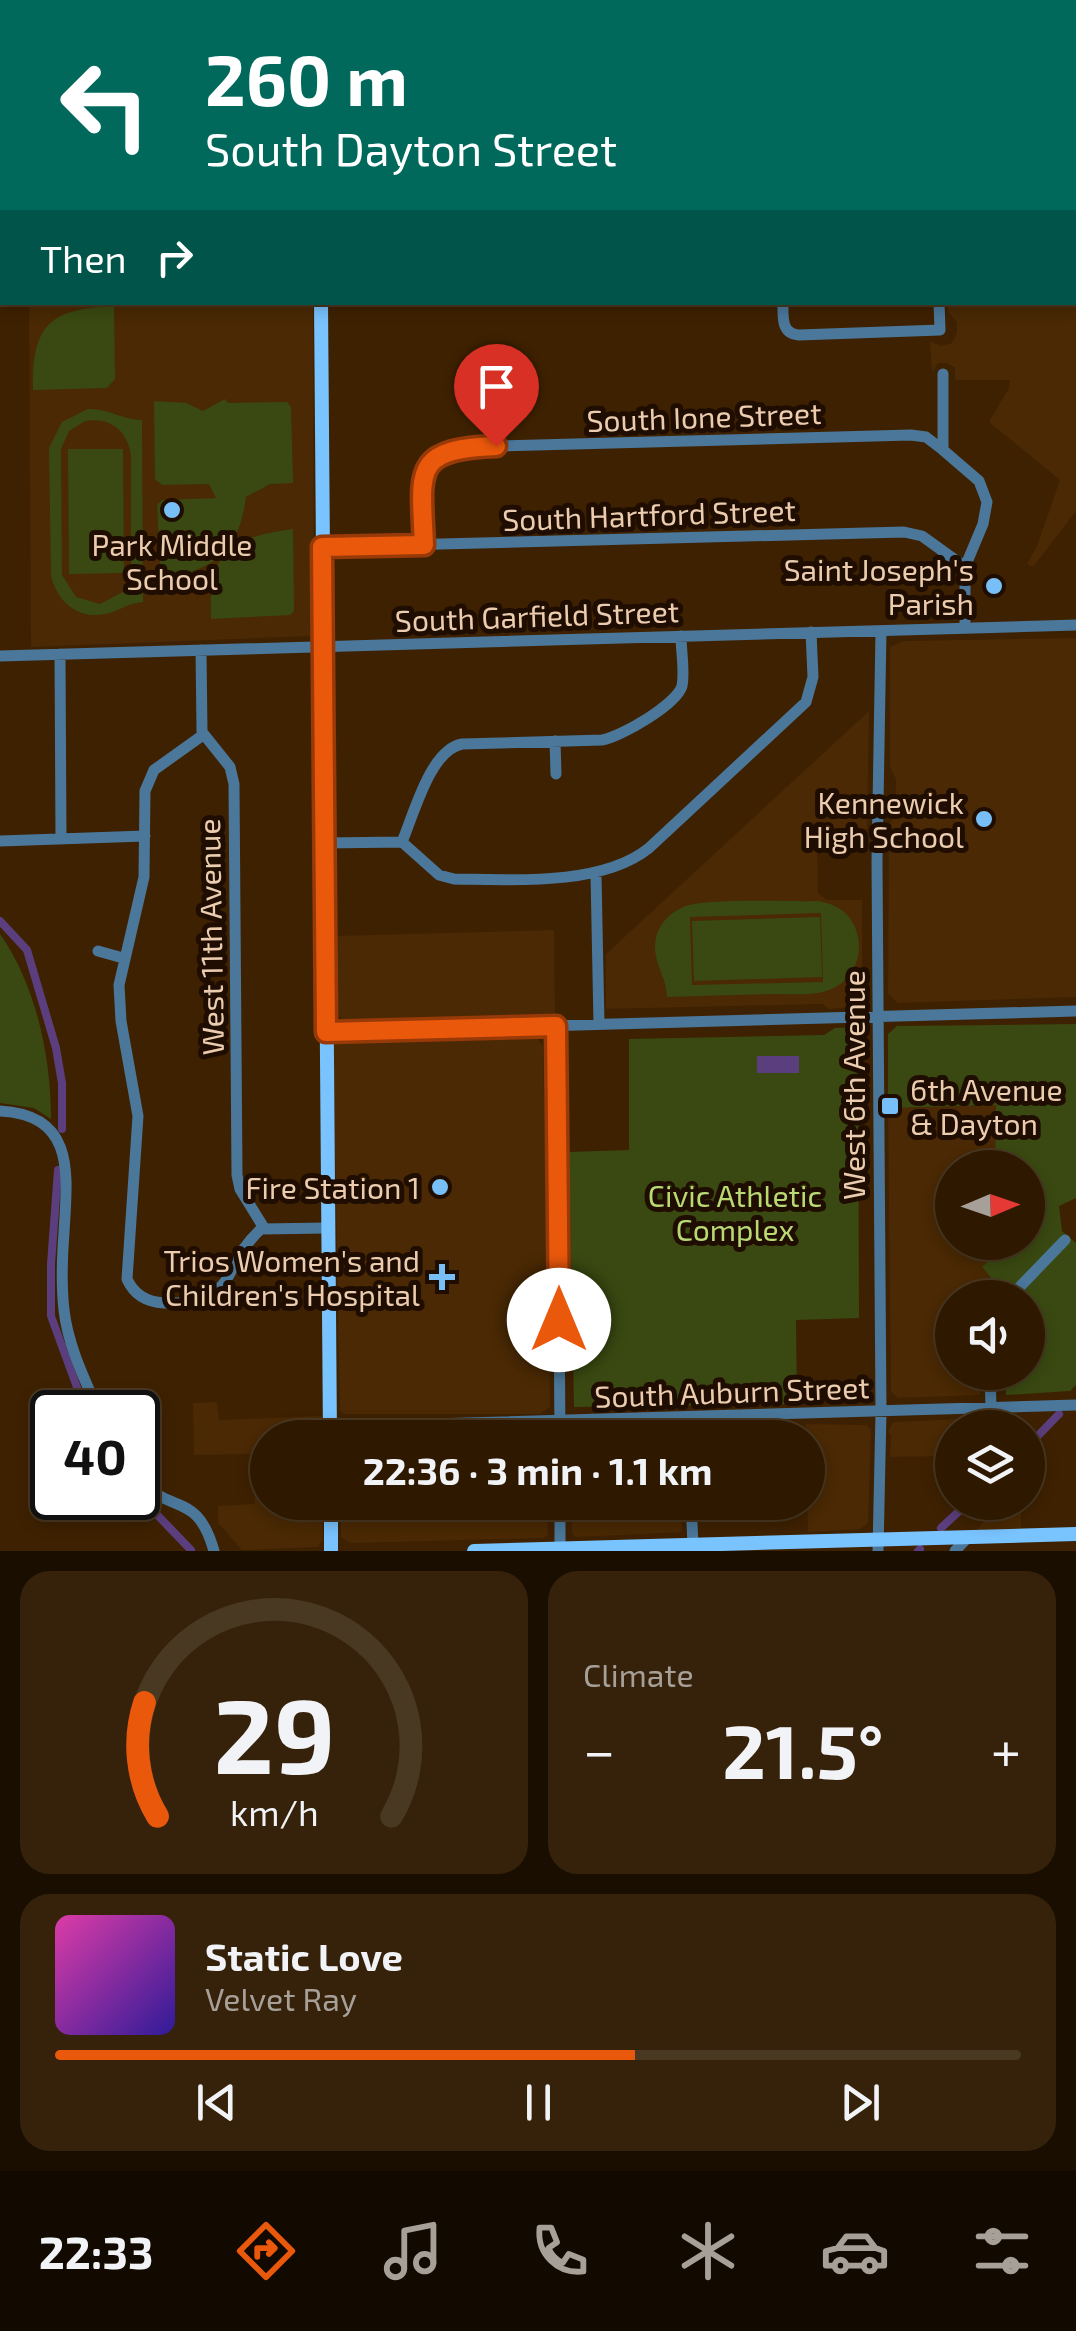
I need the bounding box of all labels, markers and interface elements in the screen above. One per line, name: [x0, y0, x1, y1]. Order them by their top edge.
text: 260 m: [205, 36, 408, 120]
icon: left: [40, 40, 170, 170]
text: South Dayton Street: [205, 121, 617, 175]
icon: right: [147, 230, 202, 285]
text: Then: [40, 235, 127, 281]
pin: [454, 344, 539, 447]
icon: arrive: [469, 359, 524, 414]
street label: South Ione Street: [586, 394, 822, 438]
street label: South Hartford Street: [502, 491, 796, 537]
marker: Park Middle School: [161, 499, 183, 521]
place label: Park Middle School: [92, 526, 252, 596]
place label: Saint Joseph's Parish: [784, 551, 974, 621]
marker: Saint Joseph's Parish: [983, 575, 1005, 597]
street label: South Garfield Street: [394, 592, 680, 638]
place label: Kennewick High School: [804, 784, 964, 854]
marker: Kennewick High School: [973, 808, 995, 830]
street label: West 11th Avenue: [190, 818, 230, 1056]
street label: West 6th Avenue: [835, 970, 871, 1200]
place label: 6th Avenue & Dayton: [910, 1071, 1063, 1141]
marker: 6th Avenue & Dayton: [879, 1095, 901, 1117]
north arrow: [935, 1150, 1045, 1260]
map controls: [935, 1150, 1045, 1520]
place label: Fire Station 1: [245, 1169, 420, 1205]
marker: Fire Station 1: [429, 1176, 451, 1198]
park label: Civic Athletic Complex: [648, 1177, 822, 1247]
place label: Trios Women's and Children's Hospital: [164, 1242, 420, 1312]
marker: Trios Women's and Children's Hospital: [429, 1264, 455, 1290]
position arrow: [507, 1268, 611, 1372]
button: sound: [935, 1280, 1045, 1390]
street label: South Auburn Street: [594, 1368, 870, 1414]
speed limit sign: 40: [30, 1390, 160, 1520]
button: layers: [935, 1410, 1045, 1520]
text: 22:36 · 3 min · 1.1 km: [363, 1447, 712, 1493]
text: Climate: [583, 1655, 694, 1693]
text: 29: [213, 1670, 335, 1795]
text: 21.5°: [722, 1704, 884, 1794]
text: −: [583, 1716, 615, 1782]
text: +: [991, 1716, 1021, 1782]
text: km/h: [230, 1790, 318, 1833]
text: Static Love: [205, 1933, 403, 1979]
text: Velvet Ray: [205, 1979, 357, 2017]
icon: previous: [189, 2075, 244, 2130]
icon: pause: [511, 2075, 566, 2130]
icon: next: [833, 2075, 888, 2130]
icon: directions: [231, 2216, 301, 2286]
icon: music: [378, 2216, 448, 2286]
icon: phone: [525, 2216, 595, 2286]
icon: climate: [673, 2216, 743, 2286]
icon: car: [820, 2216, 890, 2286]
icon: filters: [967, 2216, 1037, 2286]
text: 22:33: [39, 2224, 154, 2278]

